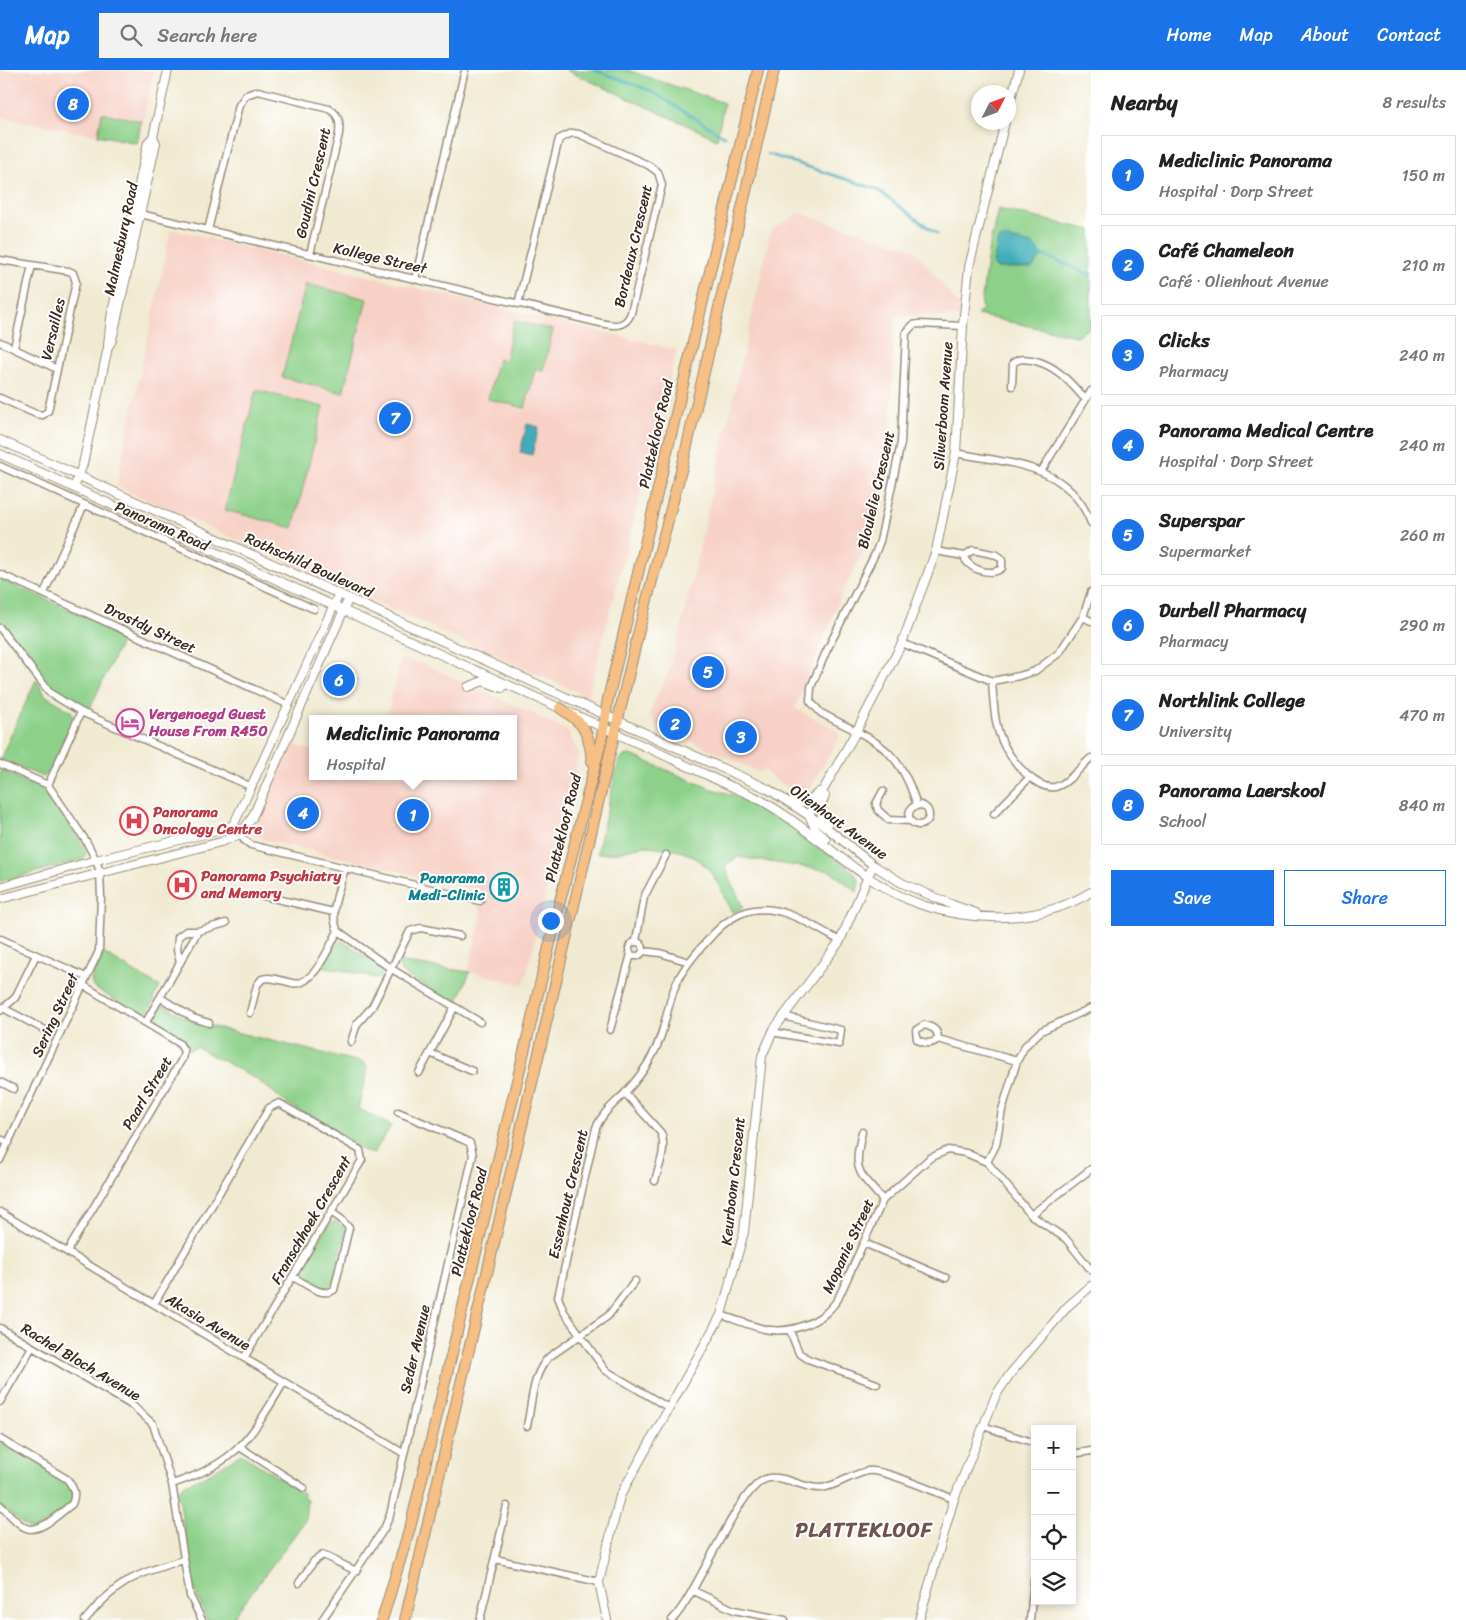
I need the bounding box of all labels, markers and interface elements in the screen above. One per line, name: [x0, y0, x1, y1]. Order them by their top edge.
search box: [99, 13, 449, 58]
text: Map: [25, 14, 69, 56]
text: Search here: [157, 19, 257, 52]
text: Home: [1167, 19, 1212, 51]
text: Map: [1240, 19, 1273, 51]
text: About: [1301, 19, 1349, 51]
text: Contact: [1377, 19, 1441, 51]
icon: search: [117, 21, 145, 49]
text: Nearby: [1111, 84, 1177, 122]
pin: 8: [57, 85, 89, 123]
north arrow: [971, 85, 1016, 130]
text: 8 results: [1383, 88, 1446, 117]
street label: Goudini Crescent: [288, 125, 338, 241]
text: Mediclinic Panorama: [1159, 144, 1332, 177]
text: 1: [1125, 161, 1131, 190]
text: 150 m: [1402, 161, 1445, 190]
text: Hospital · Dorp Street: [1159, 177, 1314, 206]
street label: Malmesbury Road: [96, 179, 146, 298]
street label: Bordeaux Crescent: [606, 182, 660, 310]
text: Café Chameleon: [1159, 234, 1294, 267]
street label: Kollege Street: [331, 235, 430, 282]
text: 2: [1123, 251, 1133, 280]
text: 210 m: [1402, 251, 1445, 280]
text: Café · Olienhout Avenue: [1159, 267, 1329, 296]
street label: Versailles: [33, 295, 73, 363]
text: Clicks: [1159, 324, 1210, 357]
street label: Silwerboom Avenue: [926, 340, 960, 471]
text: 3: [1124, 341, 1132, 370]
text: 240 m: [1399, 341, 1445, 370]
text: Pharmacy: [1159, 357, 1228, 386]
street label: Plattekloof Road: [631, 376, 681, 491]
pin: 7: [379, 399, 411, 437]
text: Panorama Medical Centre: [1159, 414, 1373, 447]
street label: Bloulelie Crescent: [850, 428, 902, 552]
text: 4: [1123, 431, 1133, 460]
text: 240 m: [1399, 431, 1445, 460]
text: Hospital · Dorp Street: [1159, 447, 1314, 476]
street label: Panorama Road: [111, 494, 214, 559]
text: Superspar: [1159, 504, 1244, 537]
text: 5: [1123, 521, 1133, 550]
text: 260 m: [1400, 521, 1445, 550]
street label: Rothschild Boulevard: [241, 525, 378, 605]
text: Supermarket: [1159, 537, 1251, 566]
text: Durbell Pharmacy: [1159, 594, 1306, 627]
street label: Drostdy Street: [100, 595, 201, 661]
text: 6: [1123, 611, 1133, 640]
text: 290 m: [1399, 611, 1445, 640]
text: Pharmacy: [1159, 627, 1228, 656]
pin: 5: [692, 653, 724, 691]
pin: 6: [323, 661, 355, 699]
text: Northlink College: [1159, 684, 1305, 717]
place label: Vergenoegd Guest House From R450: [148, 701, 268, 744]
text: 7: [1123, 701, 1133, 730]
text: 470 m: [1399, 701, 1445, 730]
pin: 2: [659, 705, 691, 743]
hotel icon: Vergenoegd Guest House From R450: [115, 708, 145, 738]
popup: [309, 715, 517, 780]
text: Mediclinic Panorama: [327, 717, 499, 750]
text: University: [1159, 717, 1232, 746]
pin: 3: [725, 718, 757, 756]
text: Hospital: [327, 750, 385, 779]
street label: Plattekloof Road: [537, 770, 589, 885]
text: Panorama Laerskool: [1159, 774, 1325, 807]
street label: Olienhout Avenue: [784, 777, 894, 867]
text: 8: [1123, 791, 1133, 820]
text: 840 m: [1399, 791, 1445, 820]
pin: 4: [287, 794, 319, 832]
pin: 1: [397, 796, 429, 834]
place label: Panorama Oncology Centre: [152, 799, 263, 842]
hospital icon: Panorama Oncology Centre: [119, 806, 149, 836]
text: School: [1159, 807, 1206, 836]
place label: Panorama Psychiatry and Memory: [200, 863, 342, 906]
place label: Panorama Medi-Clinic: [407, 865, 485, 908]
hospital icon: Panorama Psychiatry and Memory: [167, 870, 197, 900]
button: Save: [1111, 870, 1274, 926]
button: Share: [1284, 870, 1446, 926]
building icon: Panorama Medi-Clinic: [489, 872, 519, 902]
your location: [538, 908, 564, 934]
street label: Sering Street: [24, 968, 86, 1062]
street label: Paarl Street: [115, 1051, 180, 1135]
street label: Keurboom Crescent: [713, 1115, 753, 1246]
street label: Essenhout Crescent: [540, 1126, 596, 1261]
street label: Franschhoek Crescent: [264, 1150, 359, 1289]
street label: Plattekloof Road: [443, 1164, 495, 1279]
street label: Mopanie Street: [815, 1194, 882, 1298]
street label: Akasia Avenue: [159, 1286, 256, 1358]
street label: Seder Avenue: [392, 1302, 438, 1396]
street label: Rachel Bloch Avenue: [16, 1316, 146, 1408]
map controls: [1031, 1425, 1076, 1605]
button: +: [1031, 1425, 1076, 1470]
button: −: [1031, 1470, 1076, 1515]
district label: PLATTEKLOOF: [795, 1513, 933, 1548]
button: locate: [1031, 1515, 1076, 1560]
button: layers: [1031, 1560, 1076, 1605]

